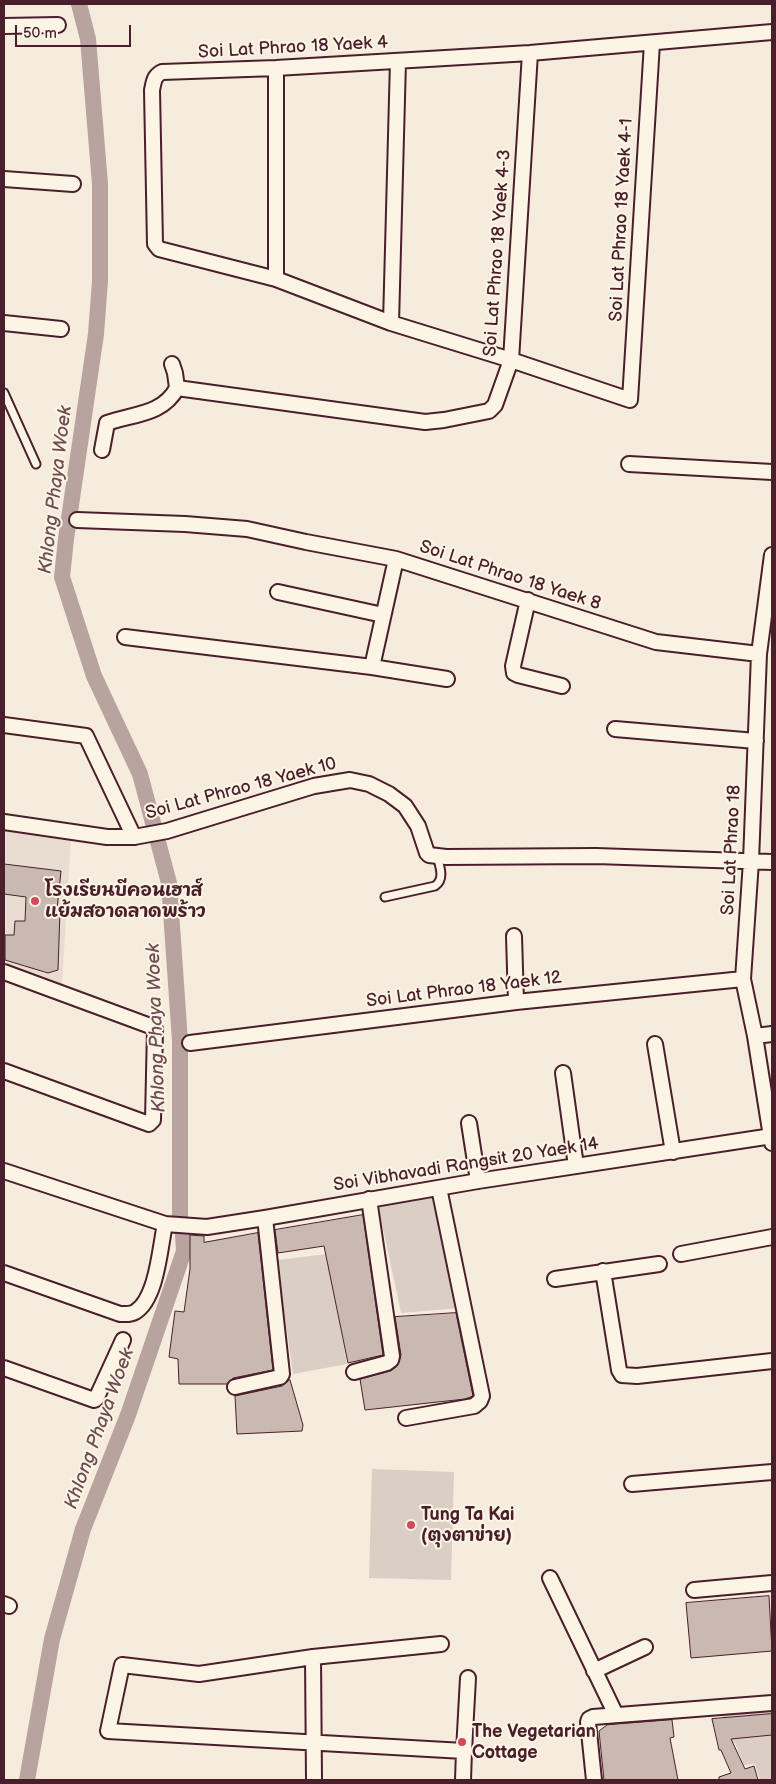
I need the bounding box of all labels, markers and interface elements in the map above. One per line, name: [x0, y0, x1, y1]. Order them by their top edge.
scale bar: [18, 15, 134, 47]
text: 50 m: [23, 24, 57, 43]
street label: Soi Lat Phrao 18 Yaek 4: [198, 32, 388, 64]
street label: Soi Lat Phrao 18 Yaek 4-1: [606, 118, 638, 322]
street label: Soi Lat Phrao 18 Yaek 4-3: [480, 149, 516, 357]
water label: Khlong Phaya Woek: [34, 405, 78, 575]
street label: Soi Lat Phrao 18 Yaek 8: [417, 536, 603, 616]
street label: Soi Lat Phrao 18 Yaek 10: [143, 753, 339, 825]
street label: Soi Lat Phrao 18: [718, 784, 746, 916]
place label: โรงเรียนบีคอนเฮาส์ แย้มสอาดลาดพร้าว: [45, 880, 206, 922]
marker: โรงเรียนบีคอนเฮาส์ แย้มสอาดลาดพร้าว: [29, 895, 41, 907]
water label: Khlong Phaya Woek: [143, 943, 171, 1113]
street label: Soi Lat Phrao 18 Yaek 12: [365, 967, 563, 1013]
street label: Soi Vibhavadi Rangsit 20 Yaek 14: [332, 1133, 600, 1197]
water label: Khlong Phaya Woek: [60, 1346, 140, 1512]
place label: Tung Ta Kai (ตุงตาข่าย): [421, 1504, 514, 1546]
marker: Tung Ta Kai (ตุงตาข่าย): [405, 1519, 417, 1531]
place label: The Vegetarian Cottage: [472, 1721, 596, 1764]
marker: The Vegetarian Cottage: [456, 1736, 468, 1748]

